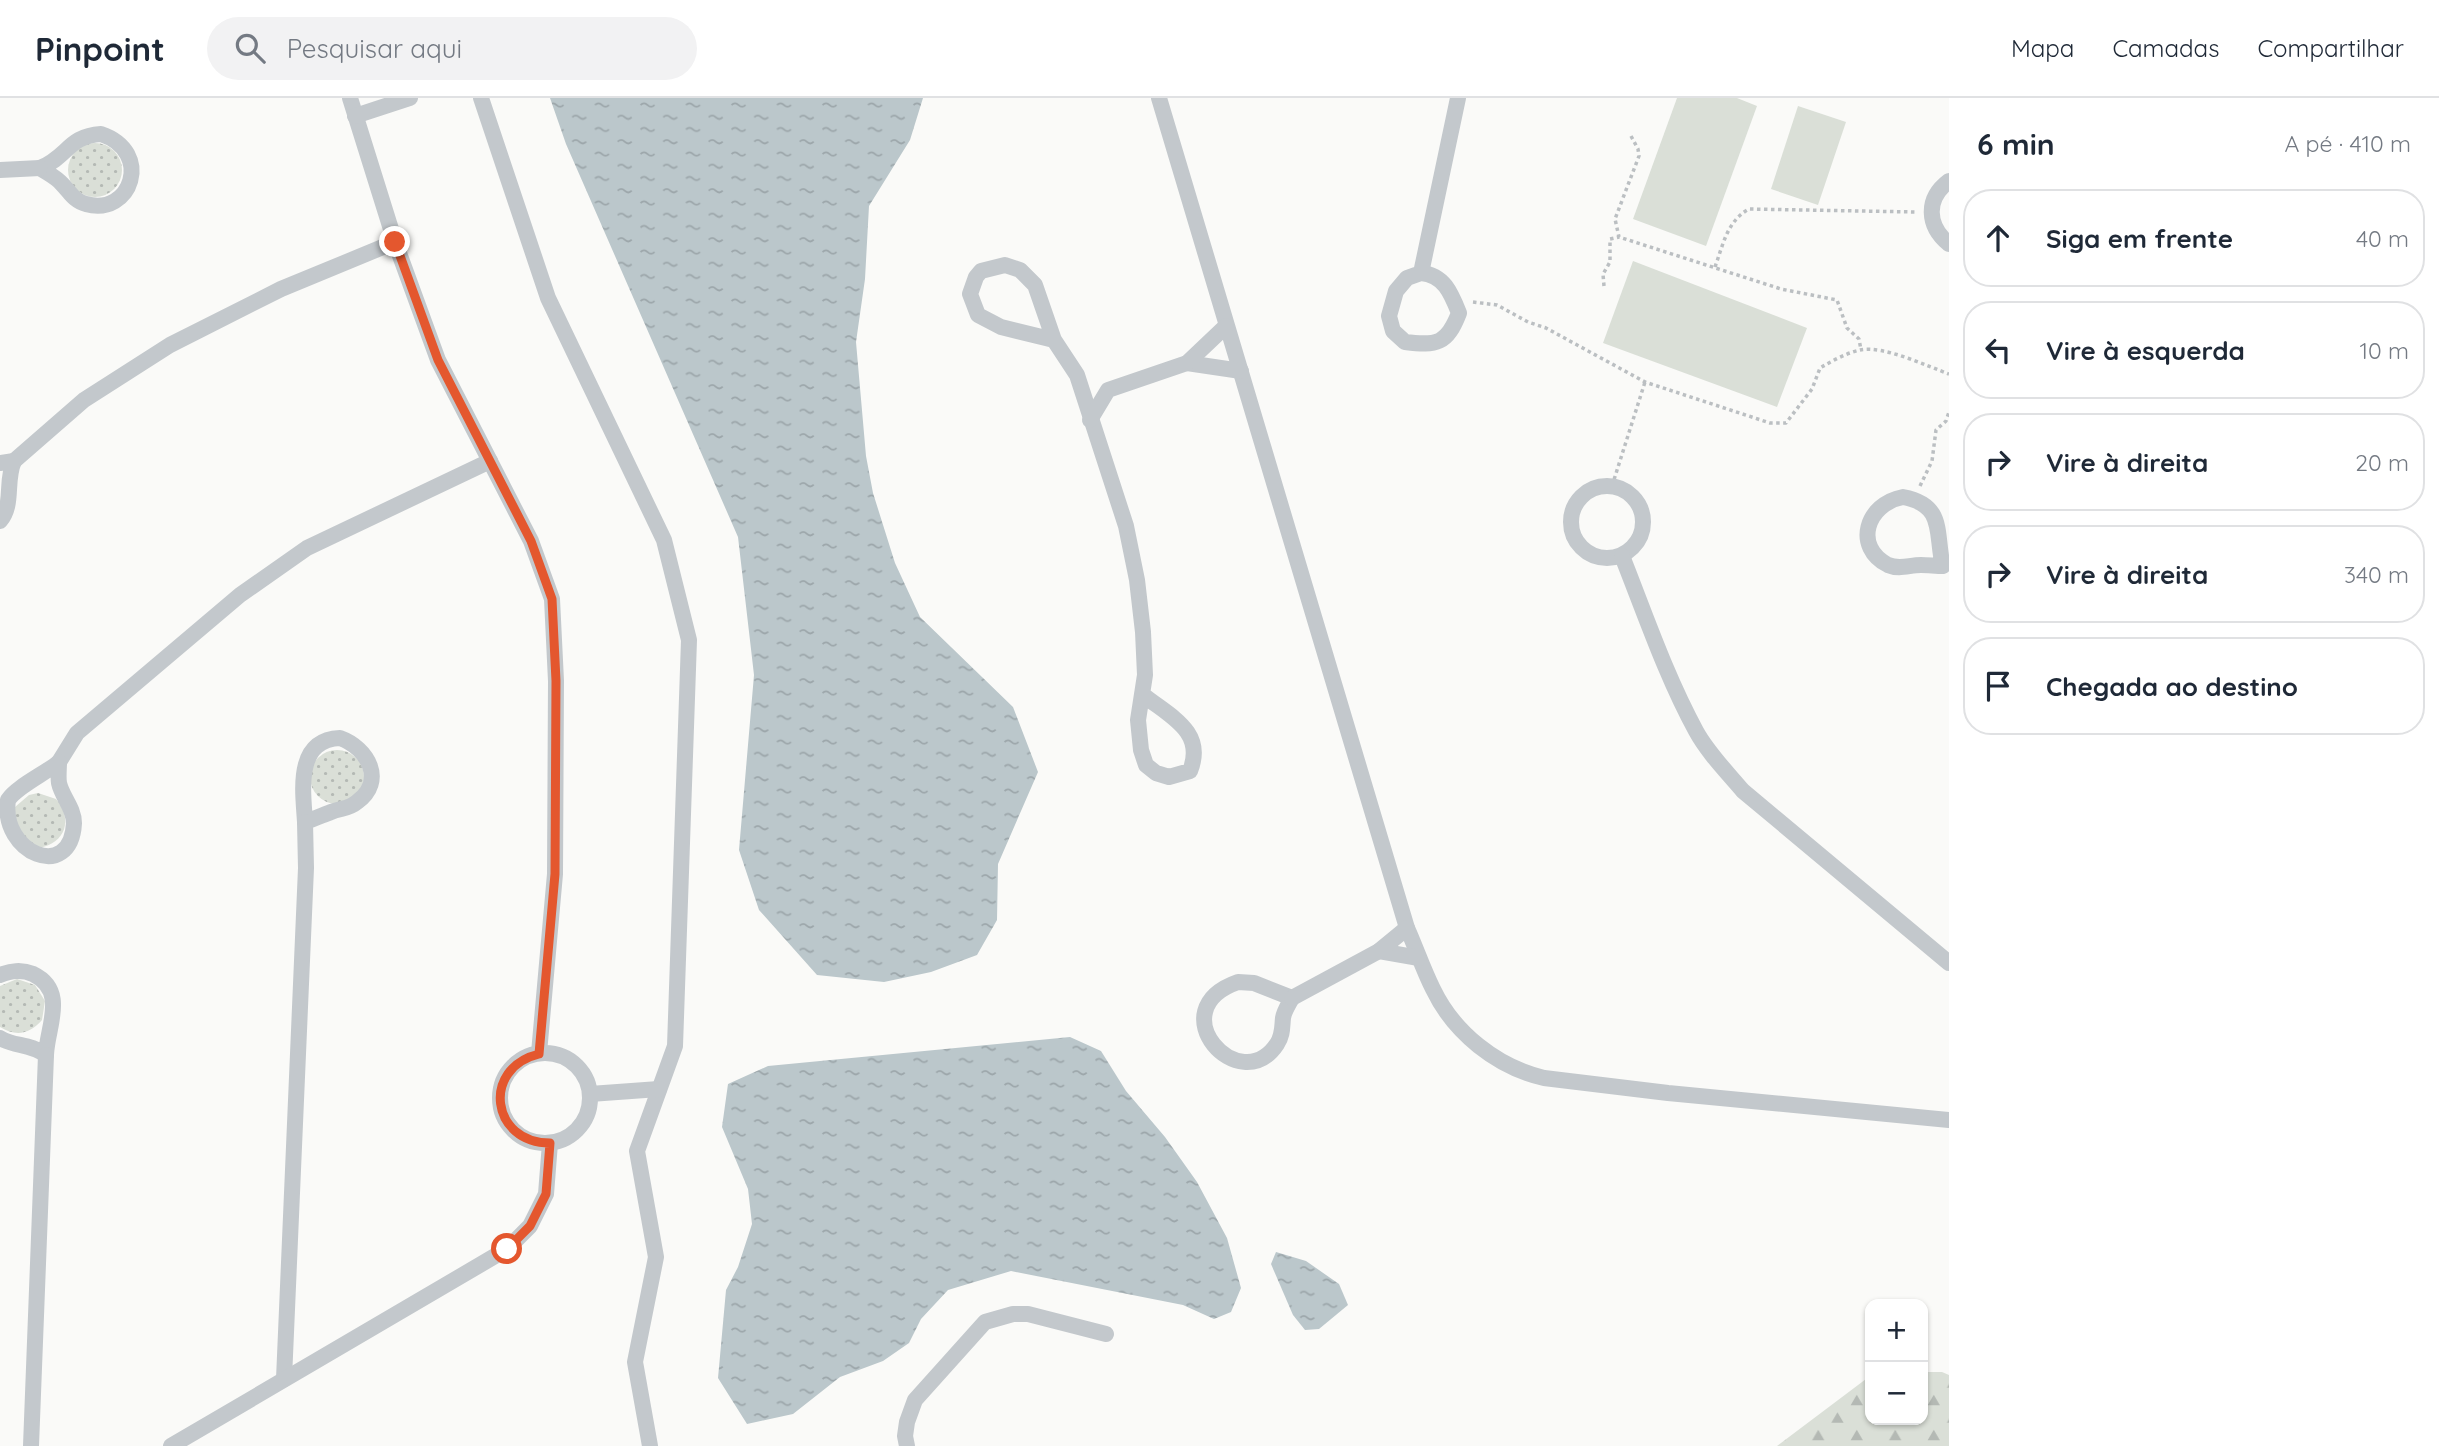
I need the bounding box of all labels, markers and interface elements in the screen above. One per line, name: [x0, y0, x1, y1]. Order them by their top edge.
search box: [207, 17, 697, 80]
text: Pinpoint: [35, 28, 165, 69]
icon: search: [231, 29, 269, 67]
text: Pesquisar aqui: [287, 32, 462, 65]
text: Mapa: [2011, 33, 2074, 63]
text: Camadas: [2112, 33, 2219, 63]
text: Compartilhar: [2257, 33, 2404, 63]
text: 6 min: [1977, 125, 2055, 163]
text: A pé · 410 m: [2284, 129, 2411, 158]
icon: ahead: [1979, 219, 2017, 257]
text: Siga em frente: [2046, 222, 2233, 255]
text: 40 m: [2356, 224, 2409, 253]
route end: [379, 226, 410, 257]
icon: left: [1979, 331, 2017, 369]
text: Vire à esquerda: [2046, 334, 2245, 367]
text: 10 m: [2360, 336, 2409, 365]
icon: right: [1979, 443, 2017, 481]
text: Vire à direita: [2046, 446, 2208, 479]
text: 20 m: [2355, 448, 2409, 477]
icon: right: [1979, 555, 2017, 593]
text: Vire à direita: [2046, 558, 2208, 591]
text: 340 m: [2344, 560, 2409, 589]
icon: arrive: [1979, 667, 2017, 705]
text: Chegada ao destino: [2046, 670, 2298, 703]
route start: [491, 1233, 522, 1264]
map controls: [1865, 1299, 1928, 1425]
button: +: [1865, 1299, 1928, 1362]
button: −: [1865, 1362, 1928, 1425]

